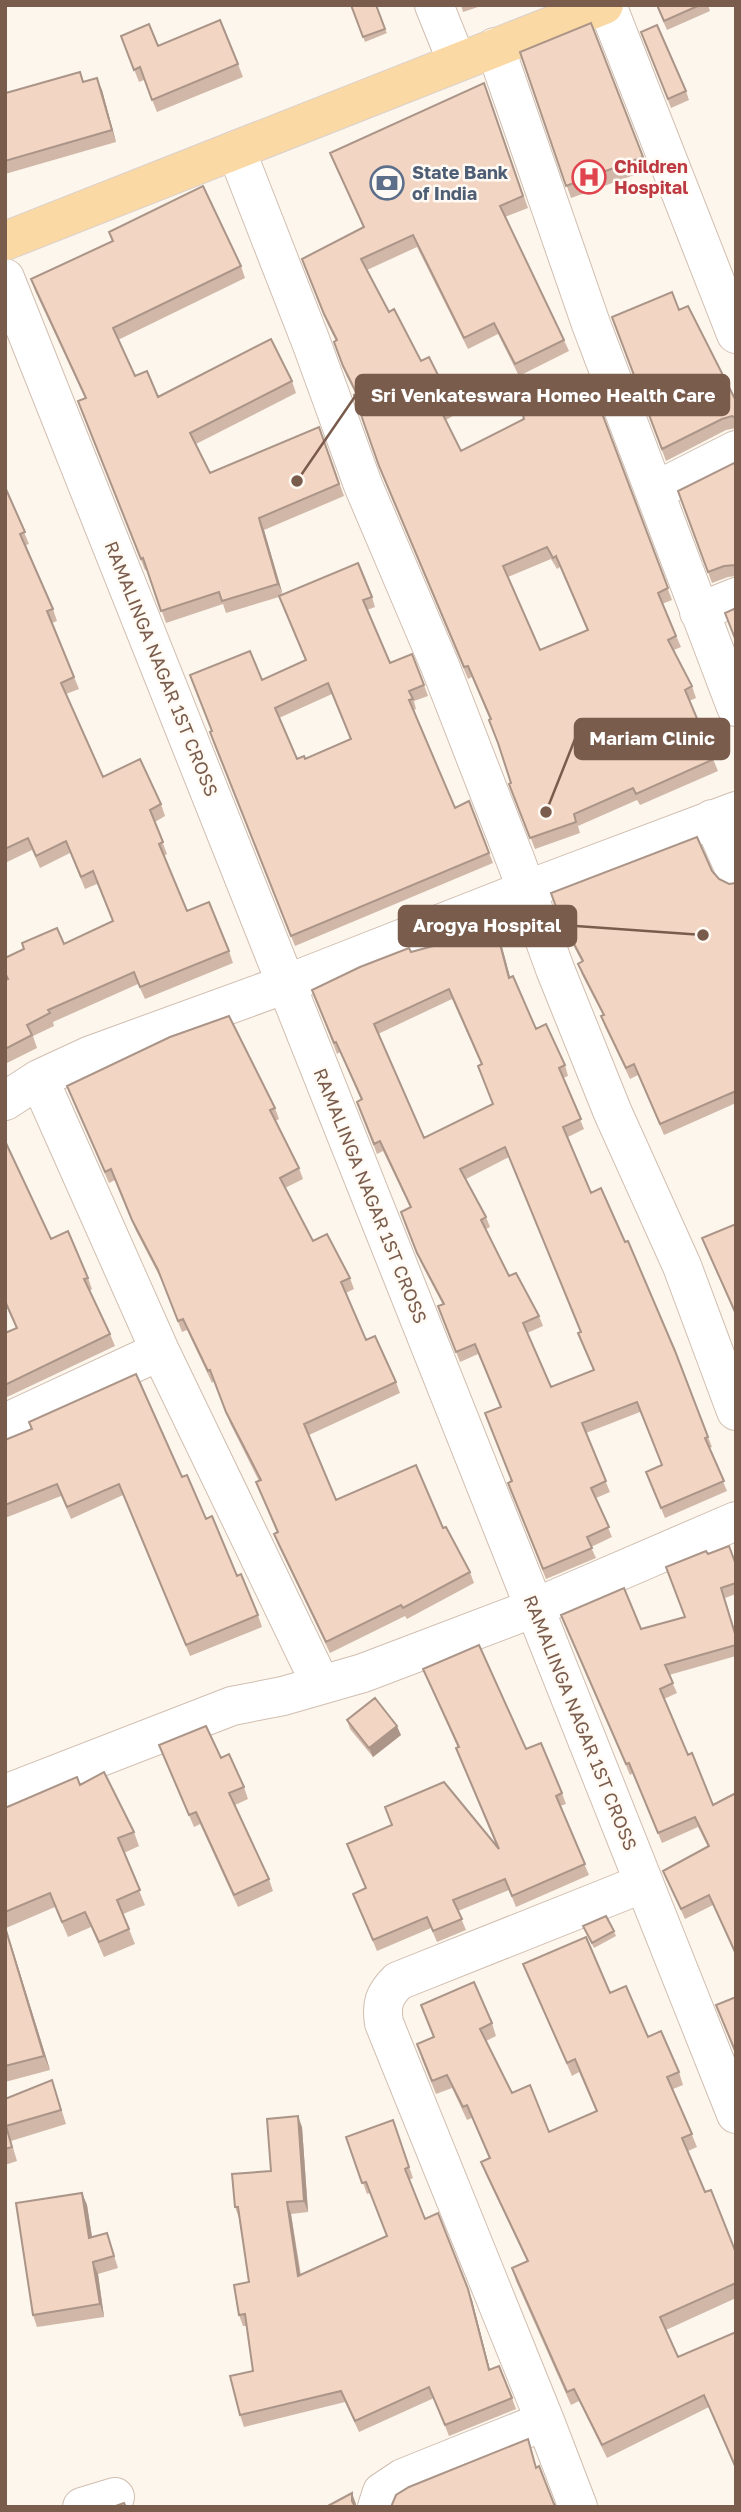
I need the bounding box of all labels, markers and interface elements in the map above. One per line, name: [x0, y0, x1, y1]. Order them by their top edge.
place label: Children Hospital: [614, 155, 688, 198]
hospital icon: Children Hospital: [570, 158, 608, 196]
place label: State Bank of India: [412, 161, 509, 204]
bank icon: State Bank of India: [368, 164, 406, 202]
callout: Sri Venkateswara Homeo Health Care: [356, 375, 729, 415]
text: Sri Venkateswara Homeo Health Care: [371, 383, 715, 406]
street label: RAMALINGA NAGAR 1ST CROSS: [101, 538, 223, 799]
callout: Mariam Clinic: [575, 719, 729, 759]
text: Mariam Clinic: [589, 726, 715, 749]
callout: Arogya Hospital: [399, 906, 576, 946]
text: Arogya Hospital: [413, 913, 561, 936]
street label: RAMALINGA NAGAR 1ST CROSS: [310, 1065, 432, 1326]
street label: RAMALINGA NAGAR 1ST CROSS: [520, 1592, 642, 1853]

